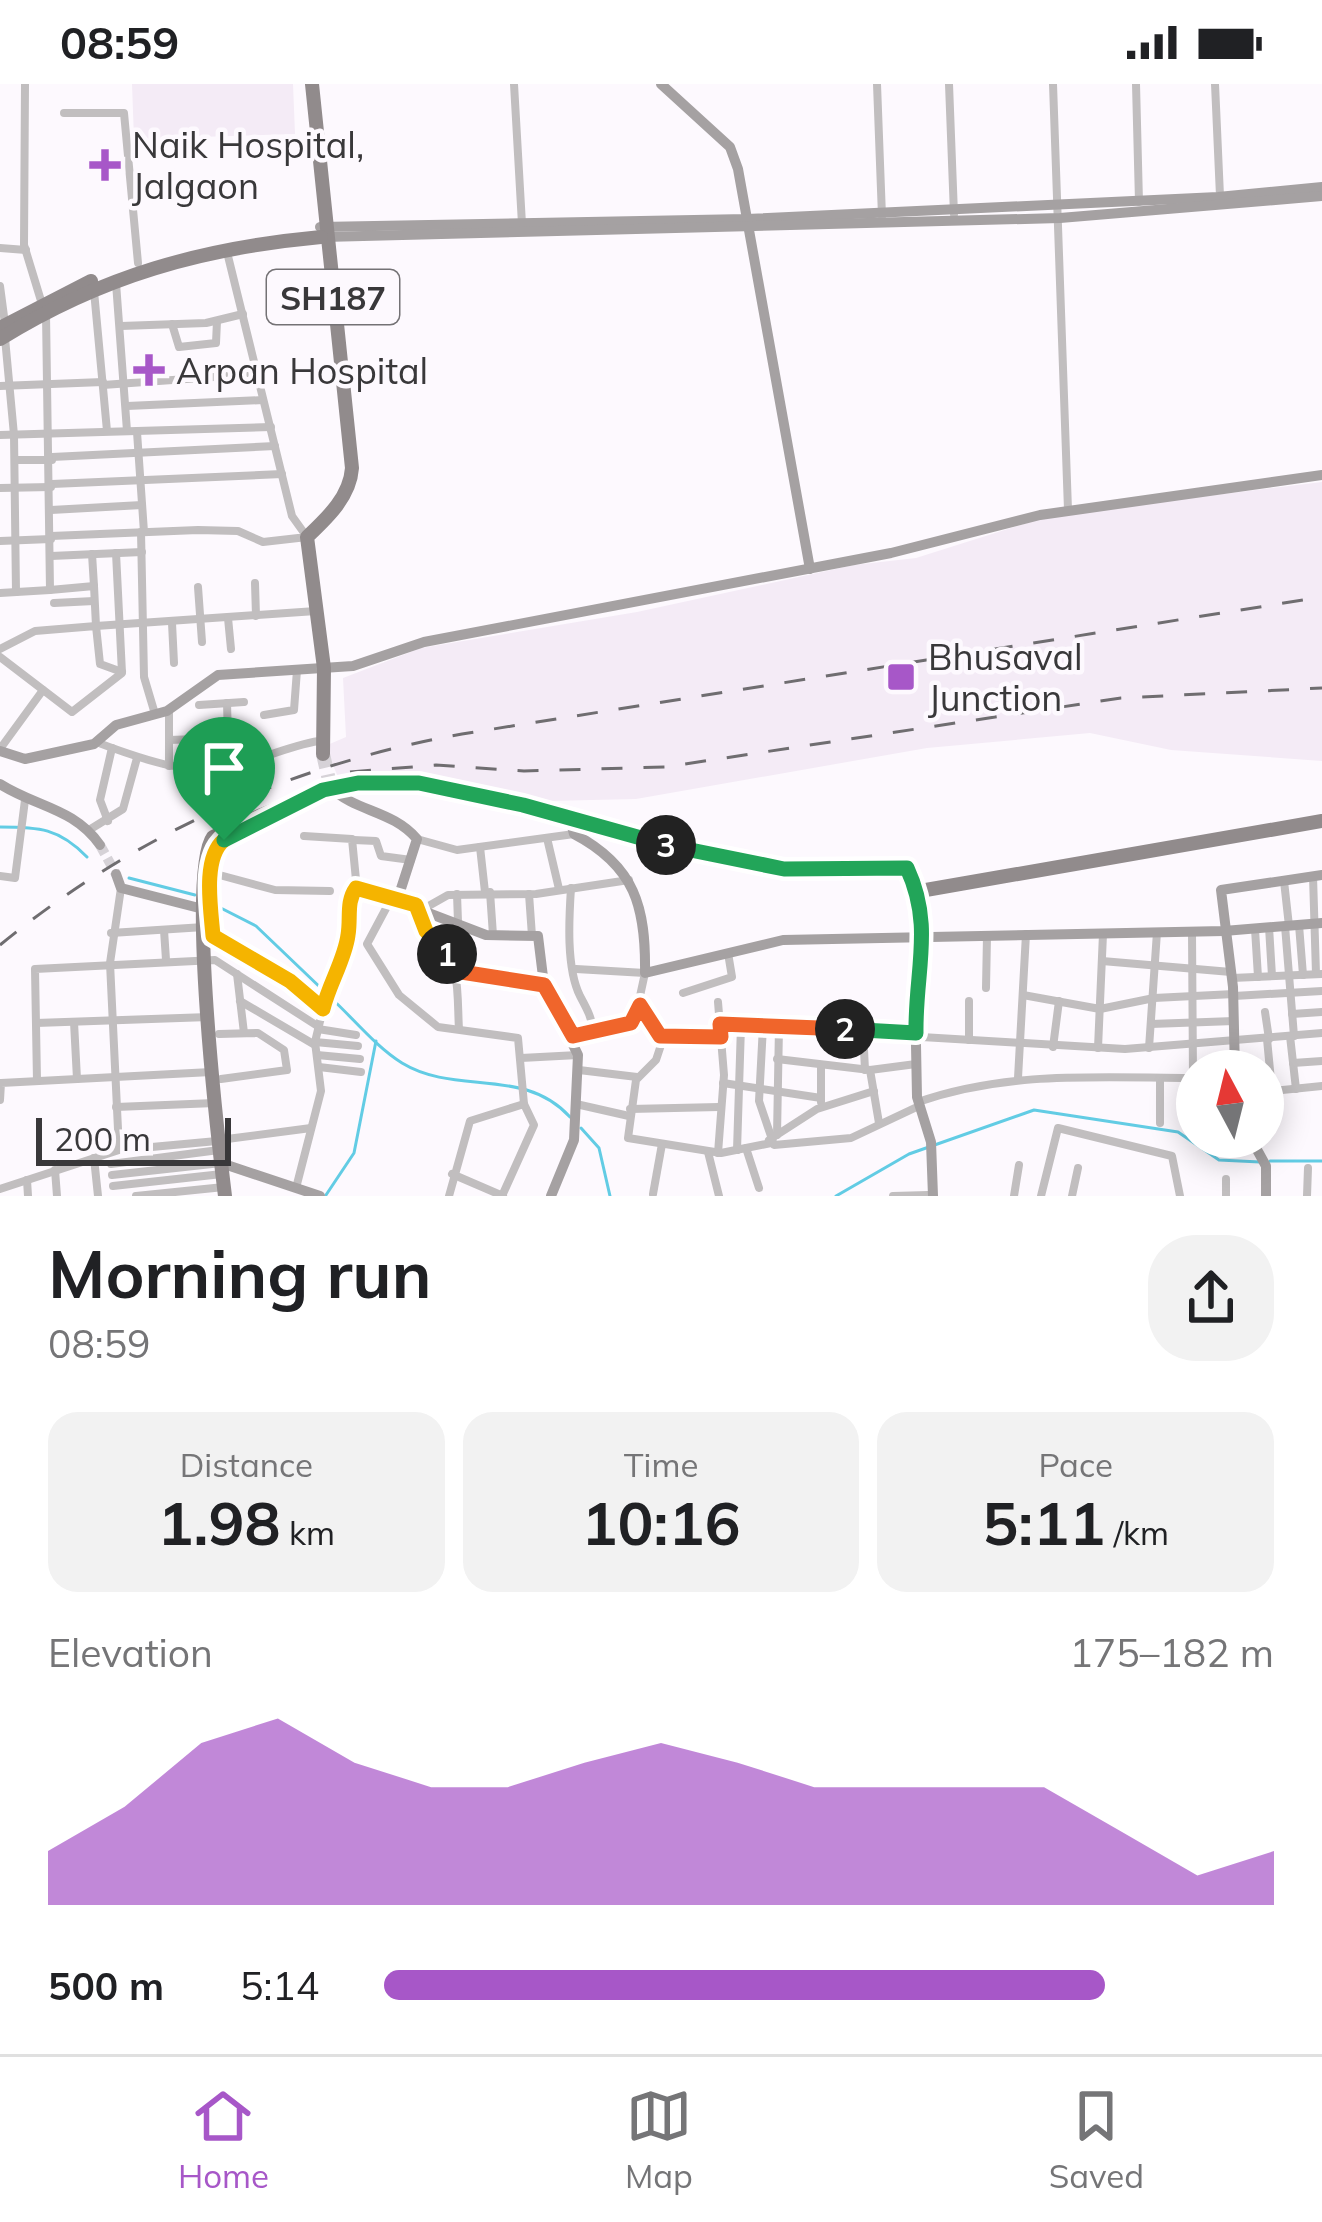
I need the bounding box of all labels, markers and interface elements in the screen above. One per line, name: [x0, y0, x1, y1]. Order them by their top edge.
text: 08:59: [60, 14, 179, 70]
place label: Naik Hospital, Jalgaon: [132, 122, 364, 208]
marker: Naik Hospital, Jalgaon: [89, 149, 121, 181]
road number: SH187: [267, 270, 399, 324]
place label: Arpan Hospital: [176, 348, 428, 393]
marker: Arpan Hospital: [133, 354, 165, 386]
place label: Bhusaval Junction: [928, 634, 1083, 720]
marker: Bhusaval Junction: [885, 661, 917, 693]
pin: [173, 717, 275, 840]
icon: arrive: [191, 735, 257, 801]
pin: 3: [636, 815, 696, 875]
text: 3: [656, 824, 676, 865]
pin: 1: [417, 924, 477, 984]
text: 1: [437, 933, 457, 974]
pin: 2: [815, 999, 875, 1059]
text: 2: [835, 1008, 855, 1049]
north arrow: [1176, 1050, 1284, 1158]
map controls: [1176, 1050, 1284, 1158]
scale bar: [36, 1112, 231, 1165]
text: 200 m: [54, 1118, 151, 1159]
text: Morning run: [48, 1232, 431, 1315]
button: share: [1148, 1235, 1274, 1361]
text: 08:59: [48, 1319, 151, 1368]
text: Distance: [180, 1444, 313, 1485]
text: Time: [624, 1444, 698, 1485]
text: Pace: [1038, 1444, 1113, 1485]
text: 1.98: [158, 1485, 280, 1560]
text: 10:16: [582, 1485, 740, 1560]
text: 5:11: [982, 1485, 1105, 1560]
text: km: [280, 1512, 335, 1553]
text: /km: [1105, 1512, 1169, 1553]
text: Elevation: [48, 1628, 213, 1677]
text: 175–182 m: [1069, 1628, 1274, 1677]
text: 500 m: [48, 1961, 164, 2010]
text: 5:14: [240, 1961, 319, 2010]
tab: Home: [178, 2083, 269, 2196]
tab: Map: [625, 2083, 693, 2196]
tab: Saved: [1049, 2083, 1144, 2196]

